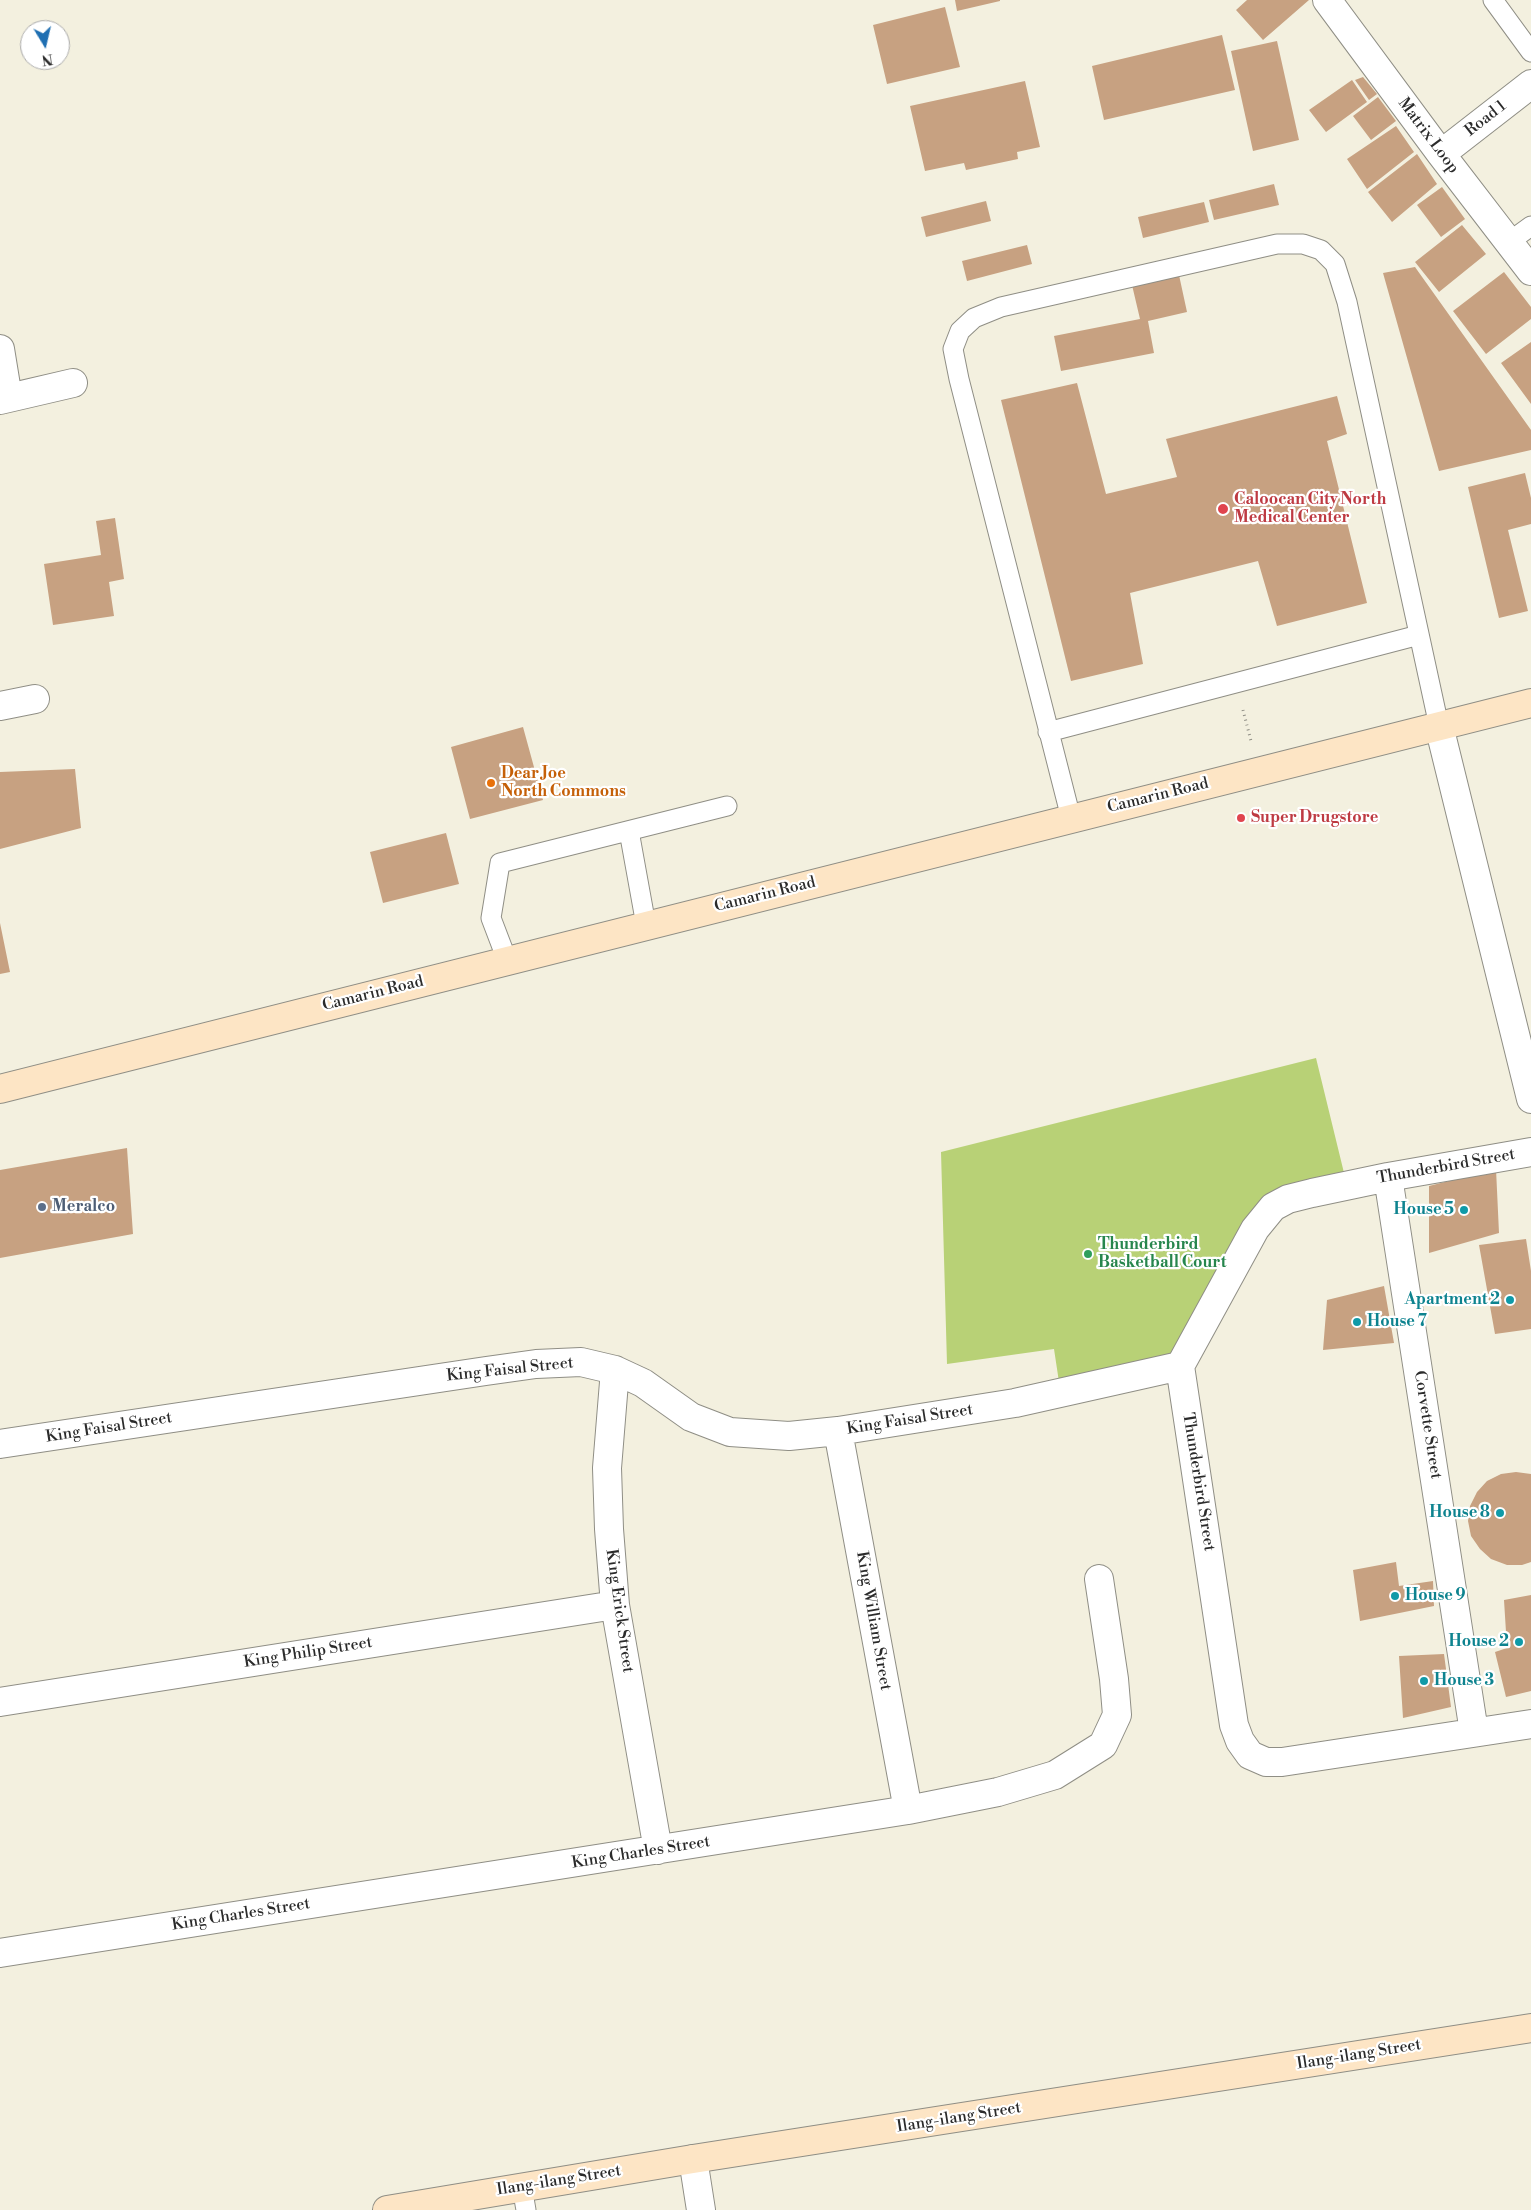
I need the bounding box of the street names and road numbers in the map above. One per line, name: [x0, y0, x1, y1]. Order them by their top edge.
street label: Matrix Loop: [1393, 94, 1463, 178]
street label: Road 1: [1461, 97, 1511, 141]
street label: Camarin Road: [1105, 774, 1211, 818]
street label: Camarin Road: [712, 873, 818, 917]
street label: Camarin Road: [320, 972, 426, 1016]
street label: Thunderbird Street: [1375, 1145, 1517, 1189]
street label: King Faisal Street: [446, 1354, 574, 1386]
street label: Corvette Street: [1409, 1369, 1445, 1481]
street label: King Faisal Street: [846, 1401, 974, 1439]
street label: King Faisal Street: [45, 1409, 173, 1447]
street label: Thunderbird Street: [1178, 1411, 1218, 1553]
street label: King Erick Street: [601, 1548, 637, 1674]
street label: King William Street: [851, 1550, 895, 1692]
street label: King Philip Street: [242, 1633, 374, 1673]
street label: King Charles Street: [570, 1833, 712, 1873]
street label: King Charles Street: [170, 1895, 312, 1935]
street label: Ilang-ilang Street: [1295, 2036, 1423, 2074]
street label: Ilang-ilang Street: [895, 2099, 1023, 2137]
street label: Ilang-ilang Street: [495, 2162, 623, 2200]

